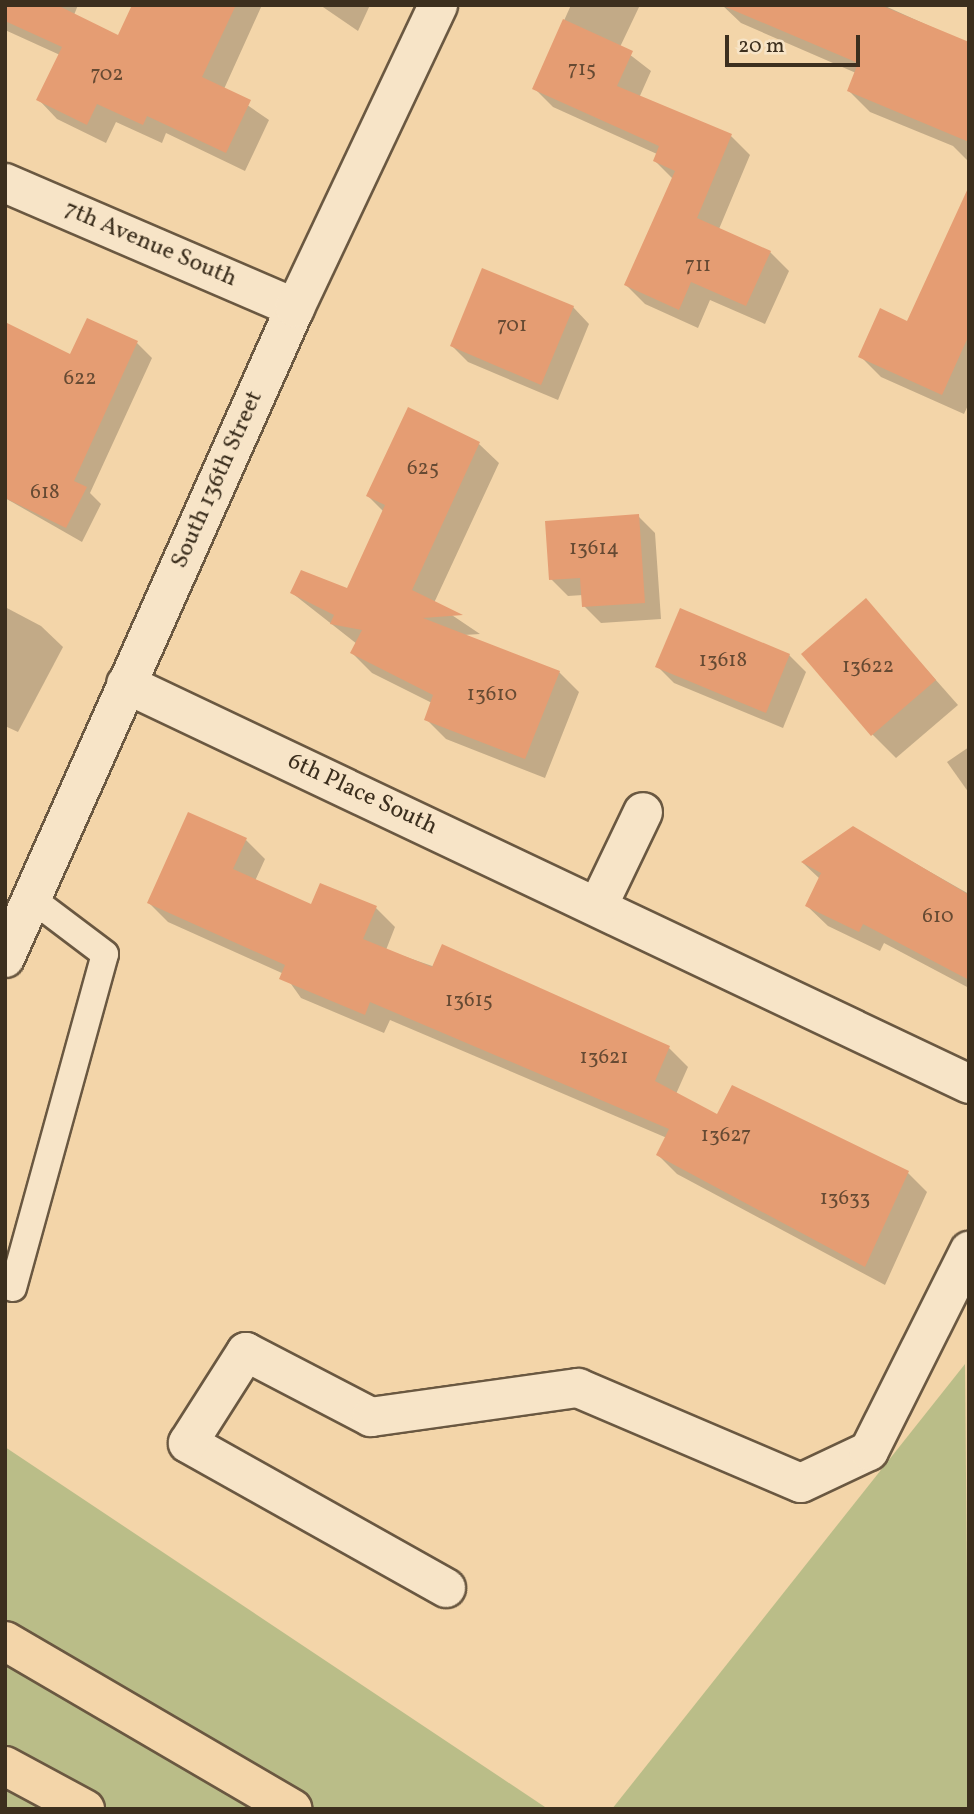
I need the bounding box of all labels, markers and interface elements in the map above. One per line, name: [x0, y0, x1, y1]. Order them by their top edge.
scale bar: [729, 21, 864, 65]
text: 20 m: [738, 32, 784, 61]
house number: 715: [568, 57, 596, 83]
house number: 702: [90, 62, 124, 88]
street label: 7th Avenue South: [59, 196, 241, 294]
house number: 711: [685, 253, 711, 279]
house number: 701: [497, 313, 527, 339]
house number: 622: [63, 366, 97, 392]
street label: South 136th Street: [166, 387, 270, 573]
house number: 625: [407, 456, 439, 482]
house number: 618: [30, 480, 60, 506]
house number: 13614: [569, 536, 619, 562]
house number: 13618: [699, 648, 747, 674]
house number: 13622: [842, 654, 894, 680]
house number: 13610: [467, 682, 517, 708]
street label: 6th Place South: [283, 748, 441, 842]
house number: 610: [922, 904, 954, 930]
house number: 13615: [445, 988, 493, 1014]
house number: 13621: [580, 1045, 628, 1071]
house number: 13627: [701, 1123, 751, 1149]
house number: 13633: [820, 1186, 870, 1212]

